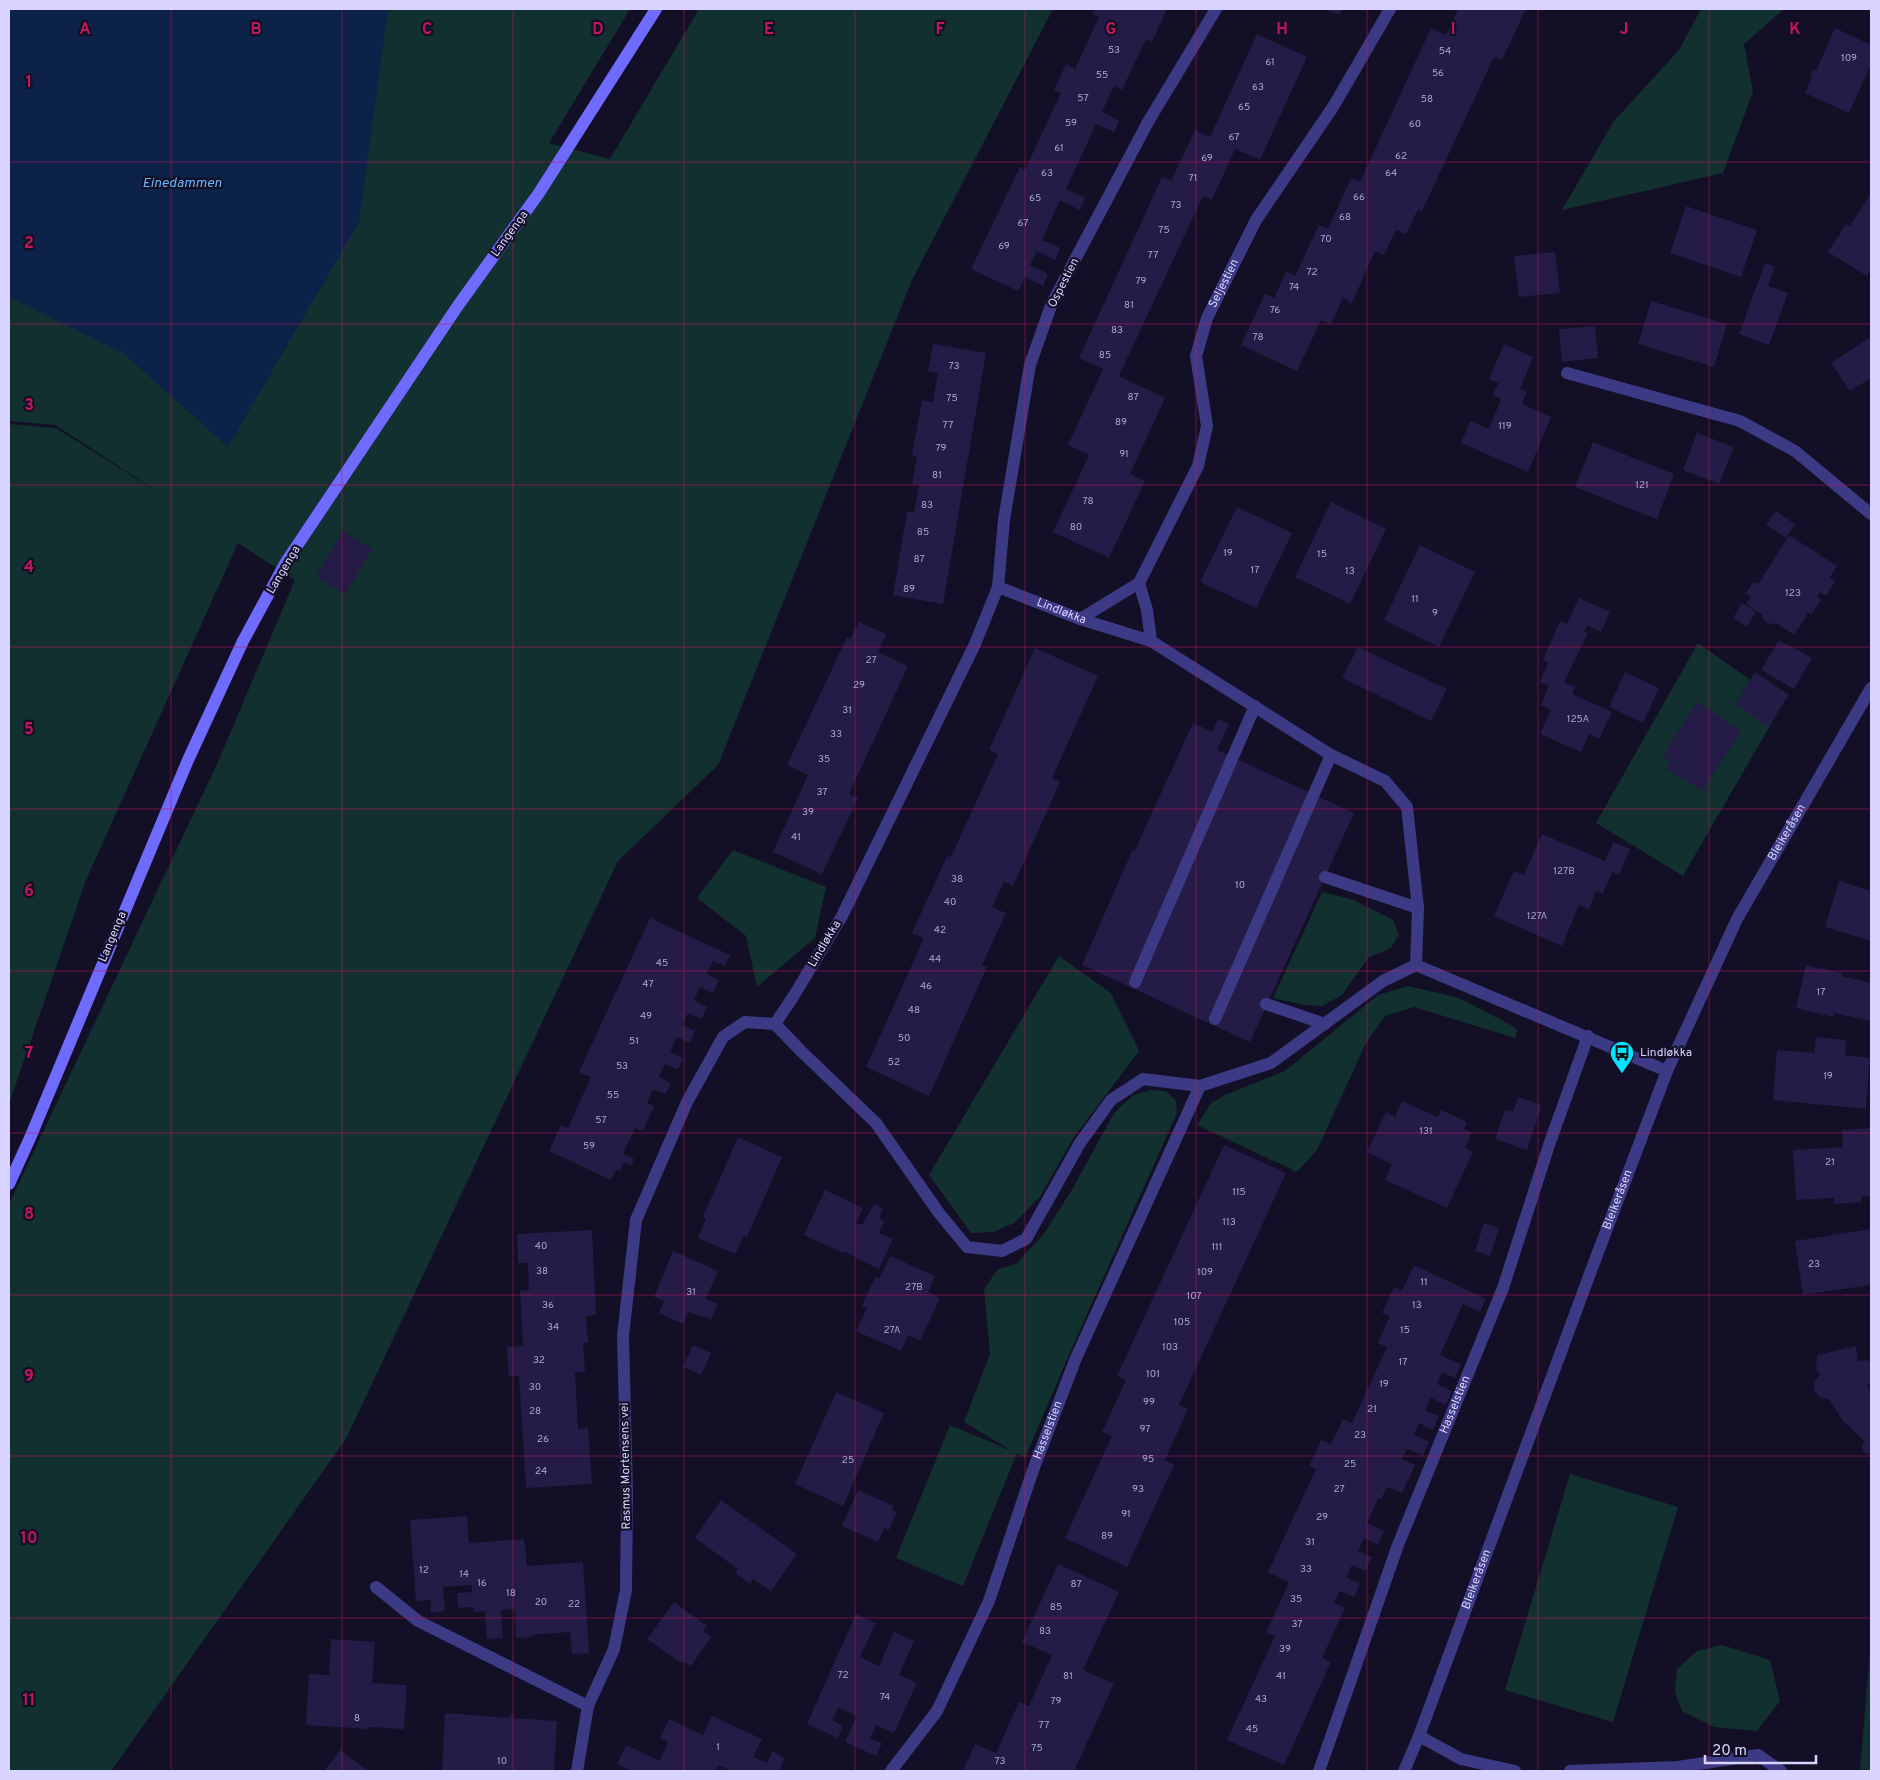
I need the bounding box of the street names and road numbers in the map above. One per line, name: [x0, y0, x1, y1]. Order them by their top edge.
street label: Langenga: [488, 208, 532, 260]
street label: Ospestien: [1045, 255, 1083, 311]
street label: Seljestien: [1205, 257, 1243, 311]
street label: Langenga: [263, 543, 305, 597]
street label: Lindløkka: [1034, 595, 1088, 628]
street label: Bleikeråsen: [1764, 801, 1810, 864]
street label: Langenga: [95, 909, 131, 965]
street label: Lindløkka: [805, 918, 845, 970]
street label: Bleikeråsen: [1599, 1168, 1637, 1232]
street label: Hasselstien: [1436, 1373, 1474, 1436]
street label: Hasselstien: [1030, 1399, 1067, 1462]
street label: Rasmus Mortensens vei: [617, 1402, 635, 1530]
street label: Bleikeråsen: [1458, 1547, 1495, 1612]

